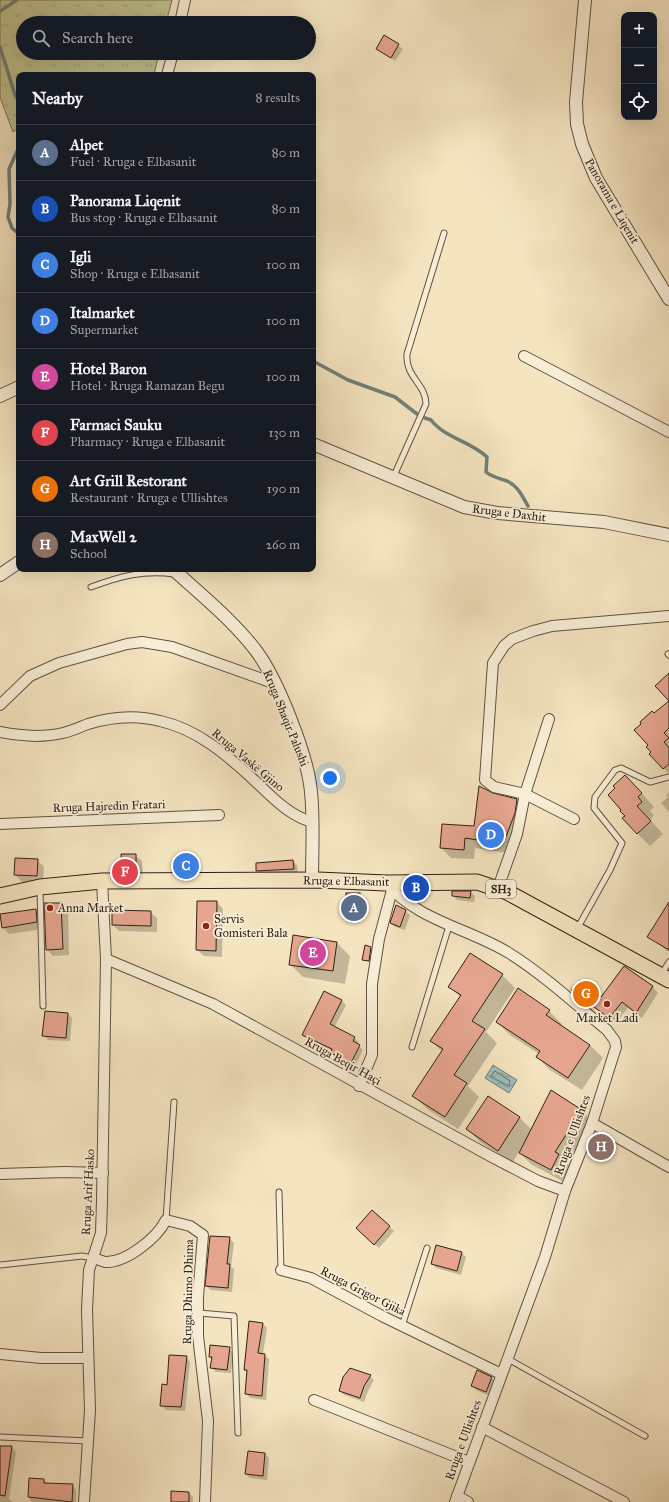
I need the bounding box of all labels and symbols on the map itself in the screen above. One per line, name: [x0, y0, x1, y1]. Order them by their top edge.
street label: Panorama e Liqenit: [581, 156, 642, 247]
street label: Rruga e Daxhit: [471, 502, 547, 526]
street label: Rruga Shaqir Palushi: [259, 668, 312, 769]
street label: Rruga Vaskë Gjino: [208, 726, 287, 795]
your location: [320, 768, 340, 788]
street label: Rruga Hajredin Fratari: [52, 797, 166, 816]
pin: D: [478, 820, 504, 850]
pin: C: [173, 851, 199, 881]
pin: F: [112, 857, 138, 887]
street label: Rruga e Elbasanit: [303, 873, 390, 890]
pin: B: [403, 873, 429, 903]
road number: SH3: [486, 880, 516, 898]
pin: A: [341, 893, 367, 923]
place label: Anna Market: [57, 901, 124, 915]
marker: Anna Market: [45, 903, 55, 913]
place label: Servis Gomisteri Bala: [214, 912, 289, 940]
marker: Servis Gomisteri Bala: [201, 921, 211, 931]
pin: E: [300, 938, 326, 968]
pin: G: [573, 979, 599, 1009]
marker: Market Ladi: [602, 999, 612, 1009]
place label: Market Ladi: [576, 1011, 639, 1025]
street label: Rruga Beqir Haçi: [302, 1034, 384, 1089]
street label: Rruga e Ullishtes: [551, 1093, 594, 1177]
pin: H: [588, 1132, 614, 1162]
street label: Rruga Arif Hasko: [79, 1148, 98, 1236]
street label: Rruga Dhimo Dhima: [180, 1238, 197, 1345]
street label: Rruga Grigor Gjika: [318, 1264, 409, 1320]
street label: Rruga e Ullishtes: [442, 1398, 485, 1482]

